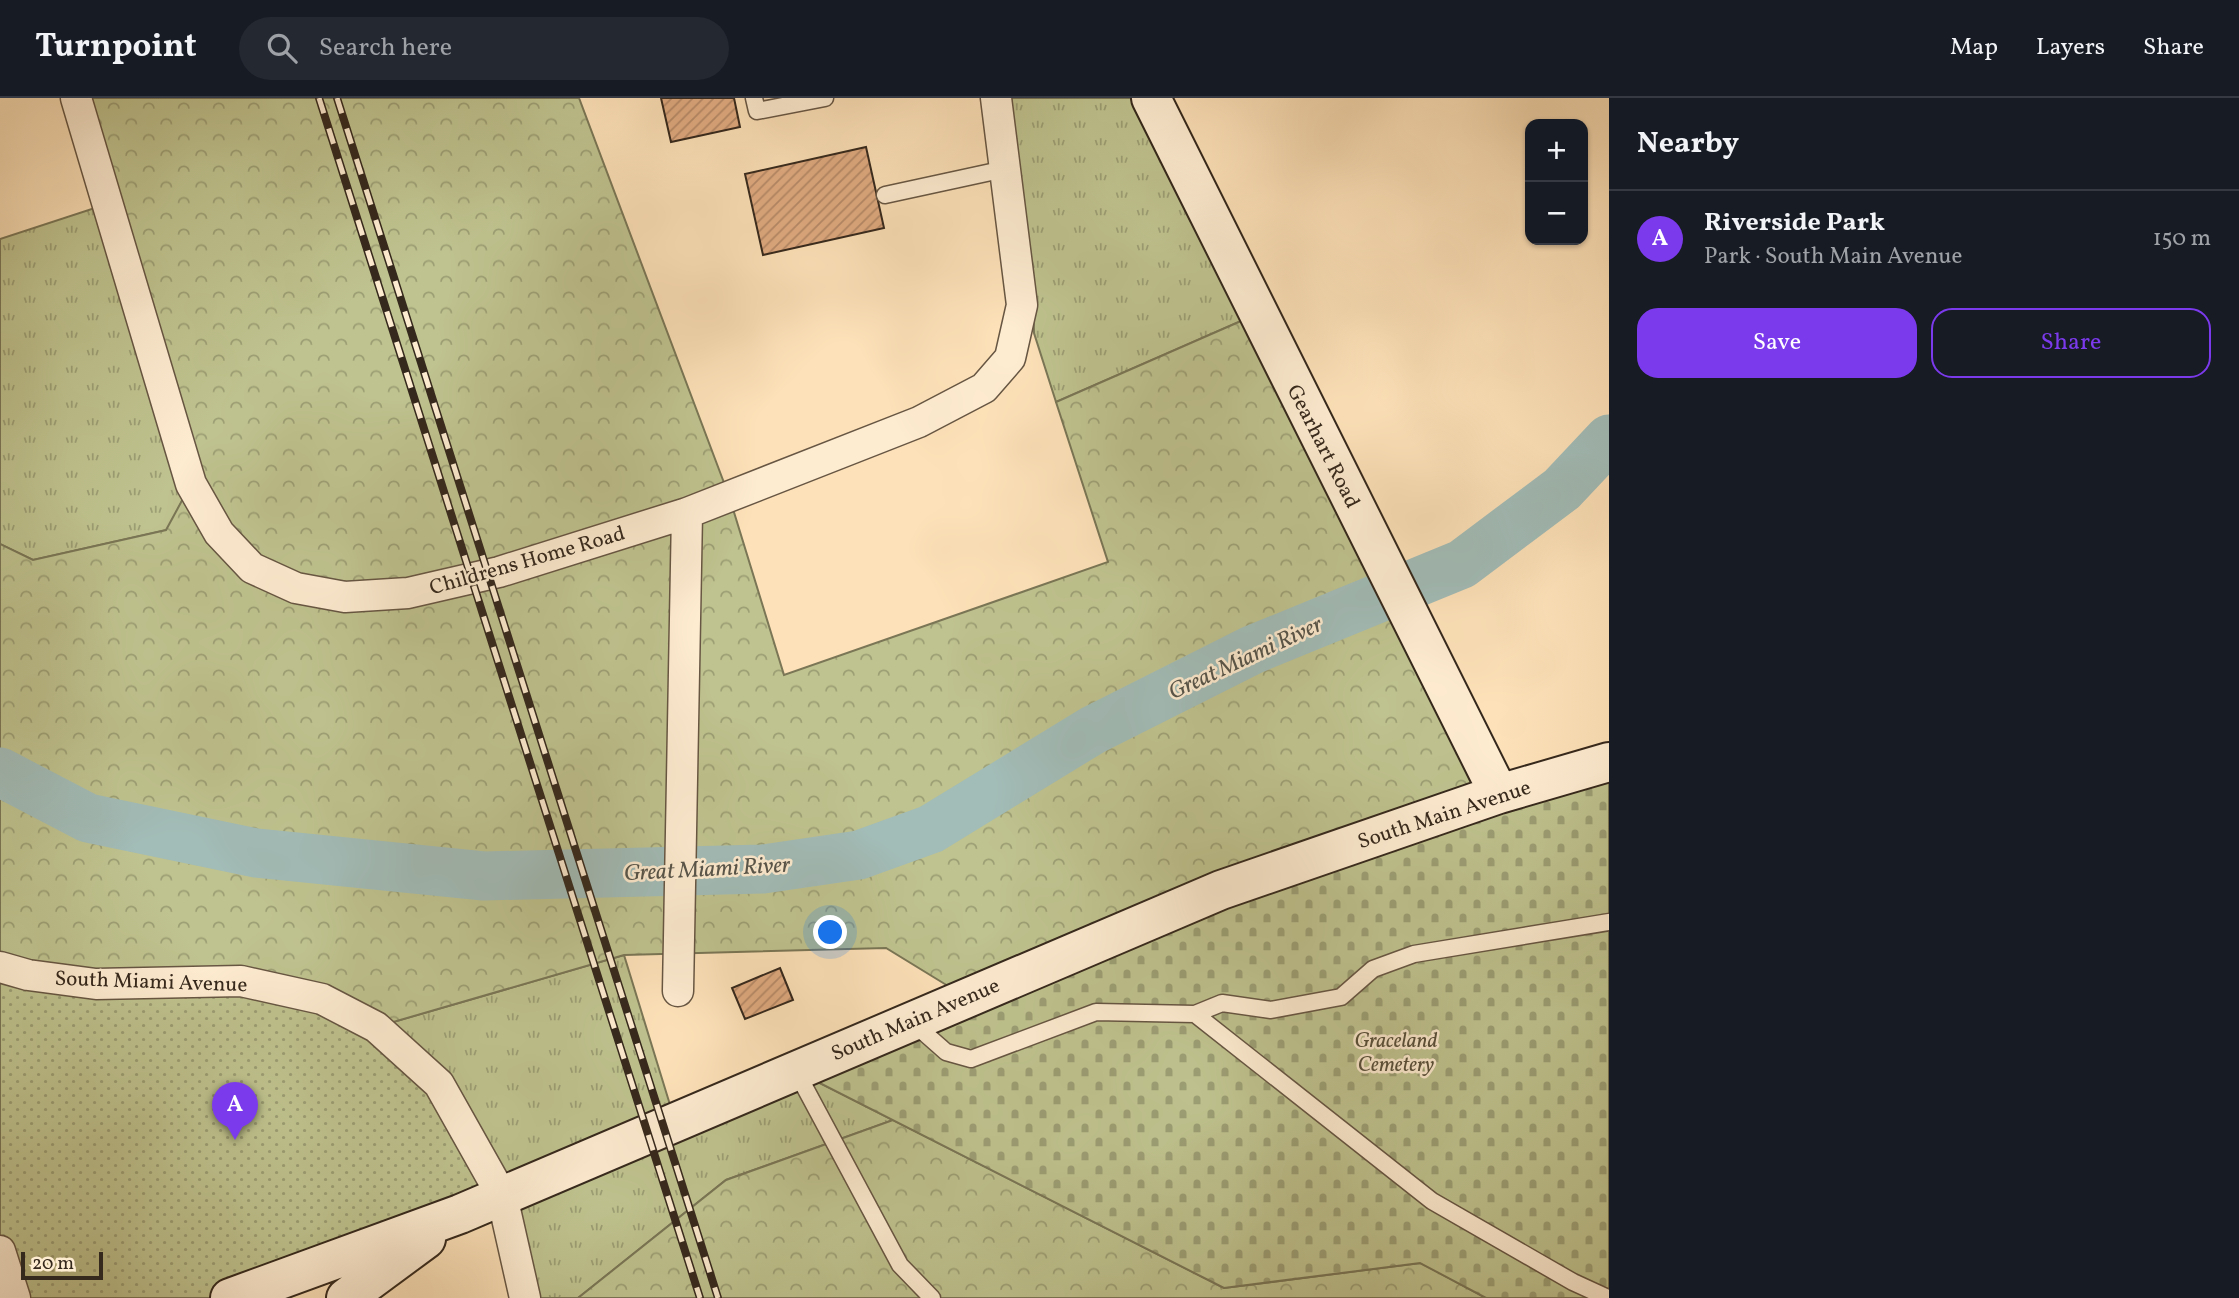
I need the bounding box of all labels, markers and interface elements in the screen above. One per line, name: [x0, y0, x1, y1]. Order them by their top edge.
search box: [239, 17, 729, 80]
text: Turnpoint: [35, 25, 197, 71]
icon: search: [263, 29, 301, 67]
text: Search here: [319, 30, 452, 66]
text: Map: [1950, 31, 1998, 65]
text: Layers: [2036, 31, 2105, 65]
text: Share: [2143, 31, 2204, 65]
map controls: [1525, 119, 1588, 245]
button: +: [1525, 119, 1588, 182]
text: Nearby: [1637, 123, 1739, 165]
button: −: [1525, 182, 1588, 245]
text: Riverside Park: [1704, 205, 1885, 241]
text: A: [1652, 223, 1668, 255]
text: 150 m: [2153, 223, 2211, 255]
text: Park · South Main Avenue: [1704, 241, 1962, 273]
button: Save: [1637, 308, 1917, 378]
button: Share: [1931, 308, 2211, 378]
street label: Gearhart Road: [1279, 380, 1366, 514]
street label: Childrens Home Road: [426, 520, 629, 603]
water label: Great Miami River: [1164, 609, 1329, 709]
street label: South Main Avenue: [1354, 774, 1535, 857]
water label: Great Miami River: [623, 850, 792, 890]
your location: [813, 915, 847, 949]
street label: South Miami Avenue: [54, 965, 248, 1000]
street label: South Main Avenue: [827, 972, 1004, 1069]
park label: Graceland Cemetery: [1354, 1027, 1438, 1080]
pin: A: [212, 1082, 258, 1140]
scale bar: [21, 1249, 103, 1281]
text: 20 m: [32, 1251, 74, 1277]

